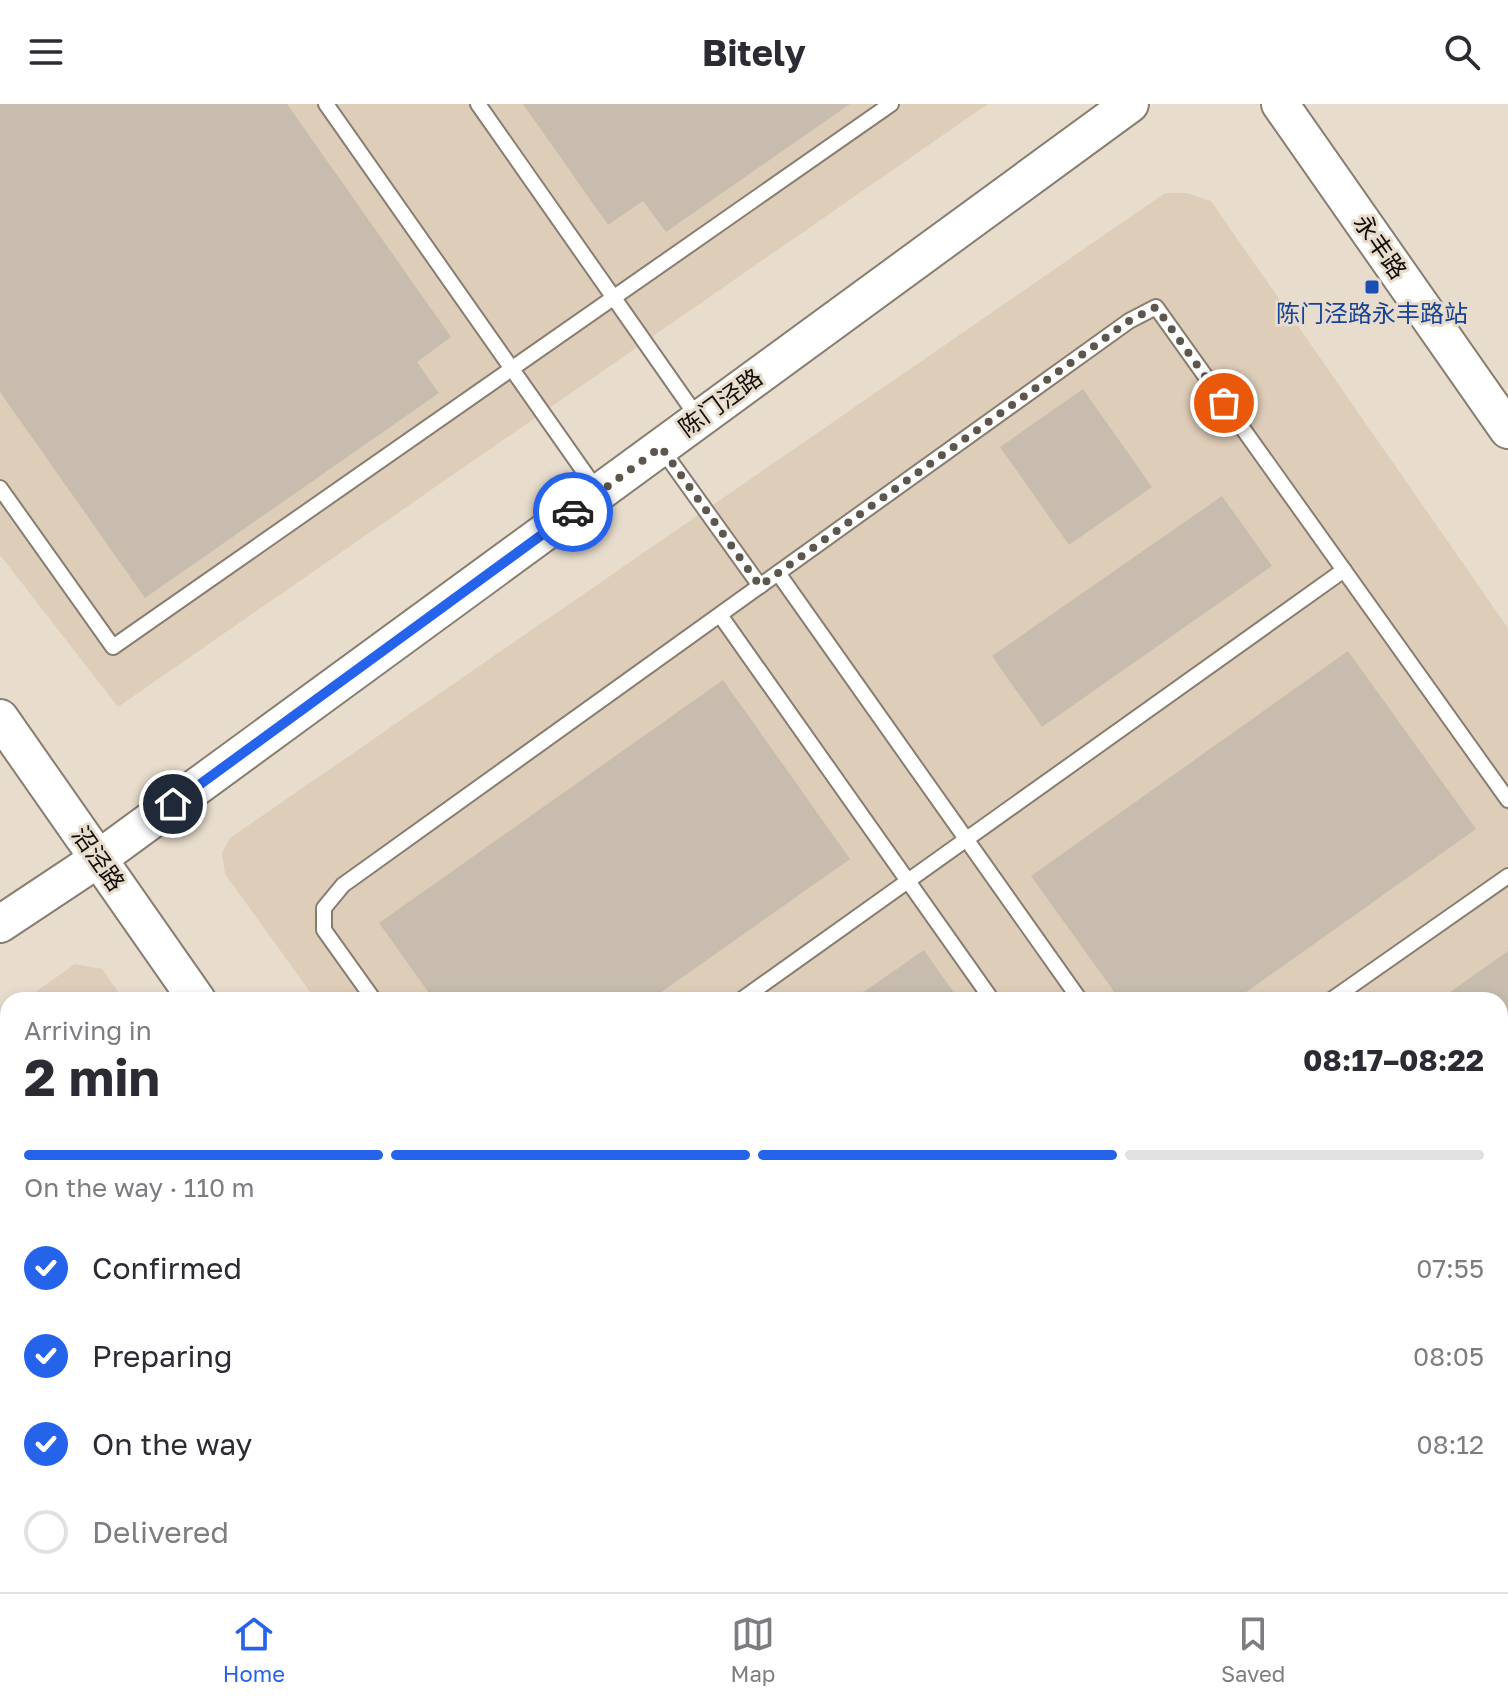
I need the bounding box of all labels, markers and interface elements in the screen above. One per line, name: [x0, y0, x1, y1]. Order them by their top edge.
icon: menu: [24, 30, 68, 74]
icon: search: [1440, 30, 1484, 74]
text: Bitely: [702, 31, 806, 74]
street label: 永丰路: [1349, 208, 1414, 284]
marker: 陈门泾路永丰路站: [1363, 278, 1381, 296]
place label: 陈门泾路永丰路站: [1276, 298, 1468, 327]
street label: 陈门泾路: [673, 362, 767, 442]
pin: [1190, 369, 1258, 437]
icon: bag: [1202, 381, 1246, 425]
courier: [533, 472, 613, 552]
icon: car: [551, 490, 595, 534]
pin: [139, 770, 207, 838]
icon: home: [151, 782, 195, 826]
street label: 沼泾路: [67, 820, 132, 896]
text: Arriving in: [24, 1015, 152, 1046]
text: 08:17–08:22: [1303, 1042, 1484, 1078]
text: 2 min: [24, 1045, 160, 1107]
text: On the way · 110 m: [24, 1172, 255, 1203]
icon: check: [24, 1246, 68, 1290]
text: Confirmed: [92, 1250, 242, 1286]
text: 07:55: [1416, 1253, 1484, 1284]
icon: check: [24, 1334, 68, 1378]
text: Preparing: [92, 1338, 233, 1374]
text: 08:05: [1413, 1341, 1484, 1372]
icon: check: [24, 1422, 68, 1466]
text: On the way: [92, 1426, 252, 1462]
text: 08:12: [1417, 1429, 1484, 1460]
text: Delivered: [92, 1514, 229, 1550]
tab: Home: [223, 1612, 285, 1687]
tab: Map: [731, 1612, 775, 1687]
tab: Saved: [1221, 1612, 1285, 1687]

